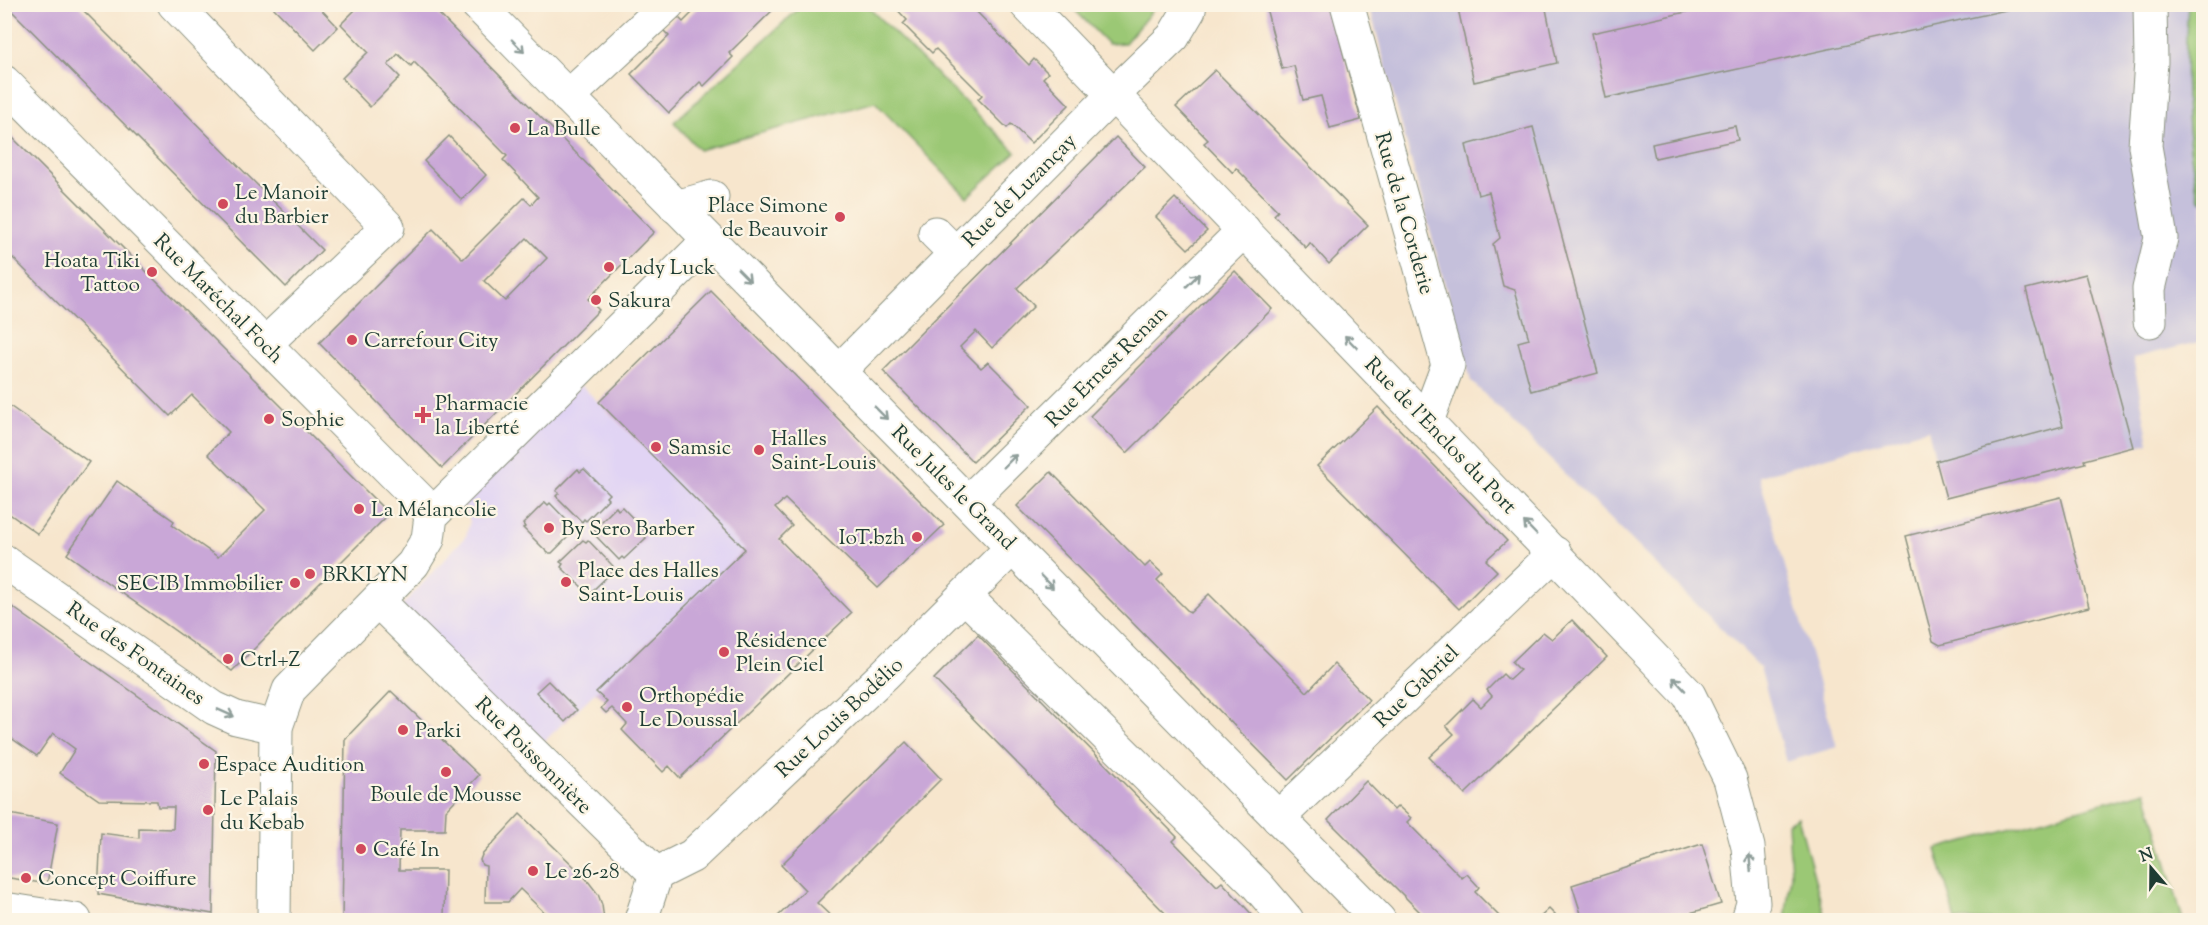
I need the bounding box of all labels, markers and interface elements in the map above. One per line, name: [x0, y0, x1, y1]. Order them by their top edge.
one-way arrow: [511, 39, 525, 54]
place label: La Bulle: [527, 115, 600, 145]
marker: La Bulle: [508, 121, 522, 135]
street label: Rue de Luzançay: [957, 127, 1085, 255]
street label: Rue de la Corderie: [1366, 129, 1441, 298]
place label: Le Manoir du Barbier: [235, 179, 329, 233]
place label: Place Simone de Beauvoir: [708, 192, 828, 246]
marker: Le Manoir du Barbier: [216, 197, 230, 211]
marker: Place Simone de Beauvoir: [833, 210, 847, 224]
street label: Rue Maréchal Foch: [146, 227, 290, 371]
place label: Hoata Tiki Tattoo: [44, 247, 140, 301]
place label: Lady Luck: [621, 254, 716, 284]
marker: Lady Luck: [602, 260, 616, 274]
marker: Hoata Tiki Tattoo: [145, 265, 159, 279]
one-way arrow: [736, 267, 751, 282]
one-way arrow: [1186, 272, 1201, 287]
place label: Sakura: [608, 287, 671, 317]
marker: Sakura: [589, 293, 603, 307]
street label: Rue Ernest Renan: [1040, 300, 1175, 435]
place label: Carrefour City: [364, 327, 499, 357]
marker: Carrefour City: [345, 333, 359, 347]
one-way arrow: [1344, 334, 1358, 349]
street label: Rue de l'Enclos du Port: [1357, 351, 1523, 522]
place label: Pharmacie la Liberté: [435, 390, 528, 444]
place label: Sophie: [281, 406, 344, 436]
one-way arrow: [874, 406, 888, 421]
marker: Pharmacie la Liberté: [416, 408, 430, 422]
marker: Sophie: [262, 412, 276, 426]
street label: Rue Jules le Grand: [883, 419, 1022, 558]
place label: Halles Saint-Louis: [771, 425, 876, 479]
place label: Samsic: [668, 434, 731, 464]
marker: Samsic: [649, 440, 663, 454]
marker: Halles Saint-Louis: [752, 443, 766, 457]
one-way arrow: [1002, 454, 1017, 469]
place label: La Mélancolie: [371, 496, 497, 526]
marker: La Mélancolie: [352, 502, 366, 516]
place label: By Sero Barber: [561, 515, 695, 545]
one-way arrow: [1523, 520, 1537, 535]
marker: By Sero Barber: [542, 521, 556, 535]
place label: IoT.bzh: [839, 524, 905, 554]
marker: IoT.bzh: [910, 530, 924, 544]
place label: Place des Halles Saint-Louis: [578, 557, 719, 611]
place label: BRKLYN: [322, 561, 408, 591]
marker: BRKLYN: [303, 567, 317, 581]
place label: SECIB Immobilier: [117, 570, 283, 600]
one-way arrow: [1040, 574, 1055, 589]
marker: Place des Halles Saint-Louis: [559, 575, 573, 589]
marker: SECIB Immobilier: [288, 576, 302, 590]
street label: Rue des Fontaines: [59, 596, 210, 714]
place label: Résidence Plein Ciel: [736, 627, 827, 681]
street label: Rue Gabriel: [1368, 639, 1467, 736]
marker: Résidence Plein Ciel: [717, 645, 731, 659]
place label: Ctrl+Z: [240, 646, 301, 676]
street label: Rue Louis Bodélio: [770, 651, 911, 786]
marker: Ctrl+Z: [221, 652, 235, 666]
one-way arrow: [1671, 677, 1686, 692]
place label: Orthopédie Le Doussal: [639, 682, 744, 736]
street label: Rue Poissonnière: [467, 691, 598, 822]
marker: Orthopédie Le Doussal: [620, 700, 634, 714]
one-way arrow: [216, 708, 234, 720]
place label: Parki: [415, 717, 461, 747]
marker: Parki: [396, 723, 410, 737]
place label: Espace Audition: [216, 751, 365, 781]
marker: Espace Audition: [197, 757, 211, 771]
marker: Boule de Mousse: [439, 765, 453, 779]
place label: Boule de Mousse: [370, 781, 522, 811]
place label: Le Palais du Kebab: [220, 785, 305, 839]
marker: Le Palais du Kebab: [201, 803, 215, 817]
place label: Café In: [373, 836, 440, 866]
north arrow: [2121, 838, 2181, 898]
marker: Café In: [354, 842, 368, 856]
text: N: [2137, 843, 2157, 869]
one-way arrow: [1744, 854, 1755, 874]
place label: Le 26-28: [545, 858, 619, 888]
marker: Le 26-28: [526, 864, 540, 878]
place label: Concept Coiffure: [38, 865, 197, 895]
marker: Concept Coiffure: [19, 871, 33, 885]

